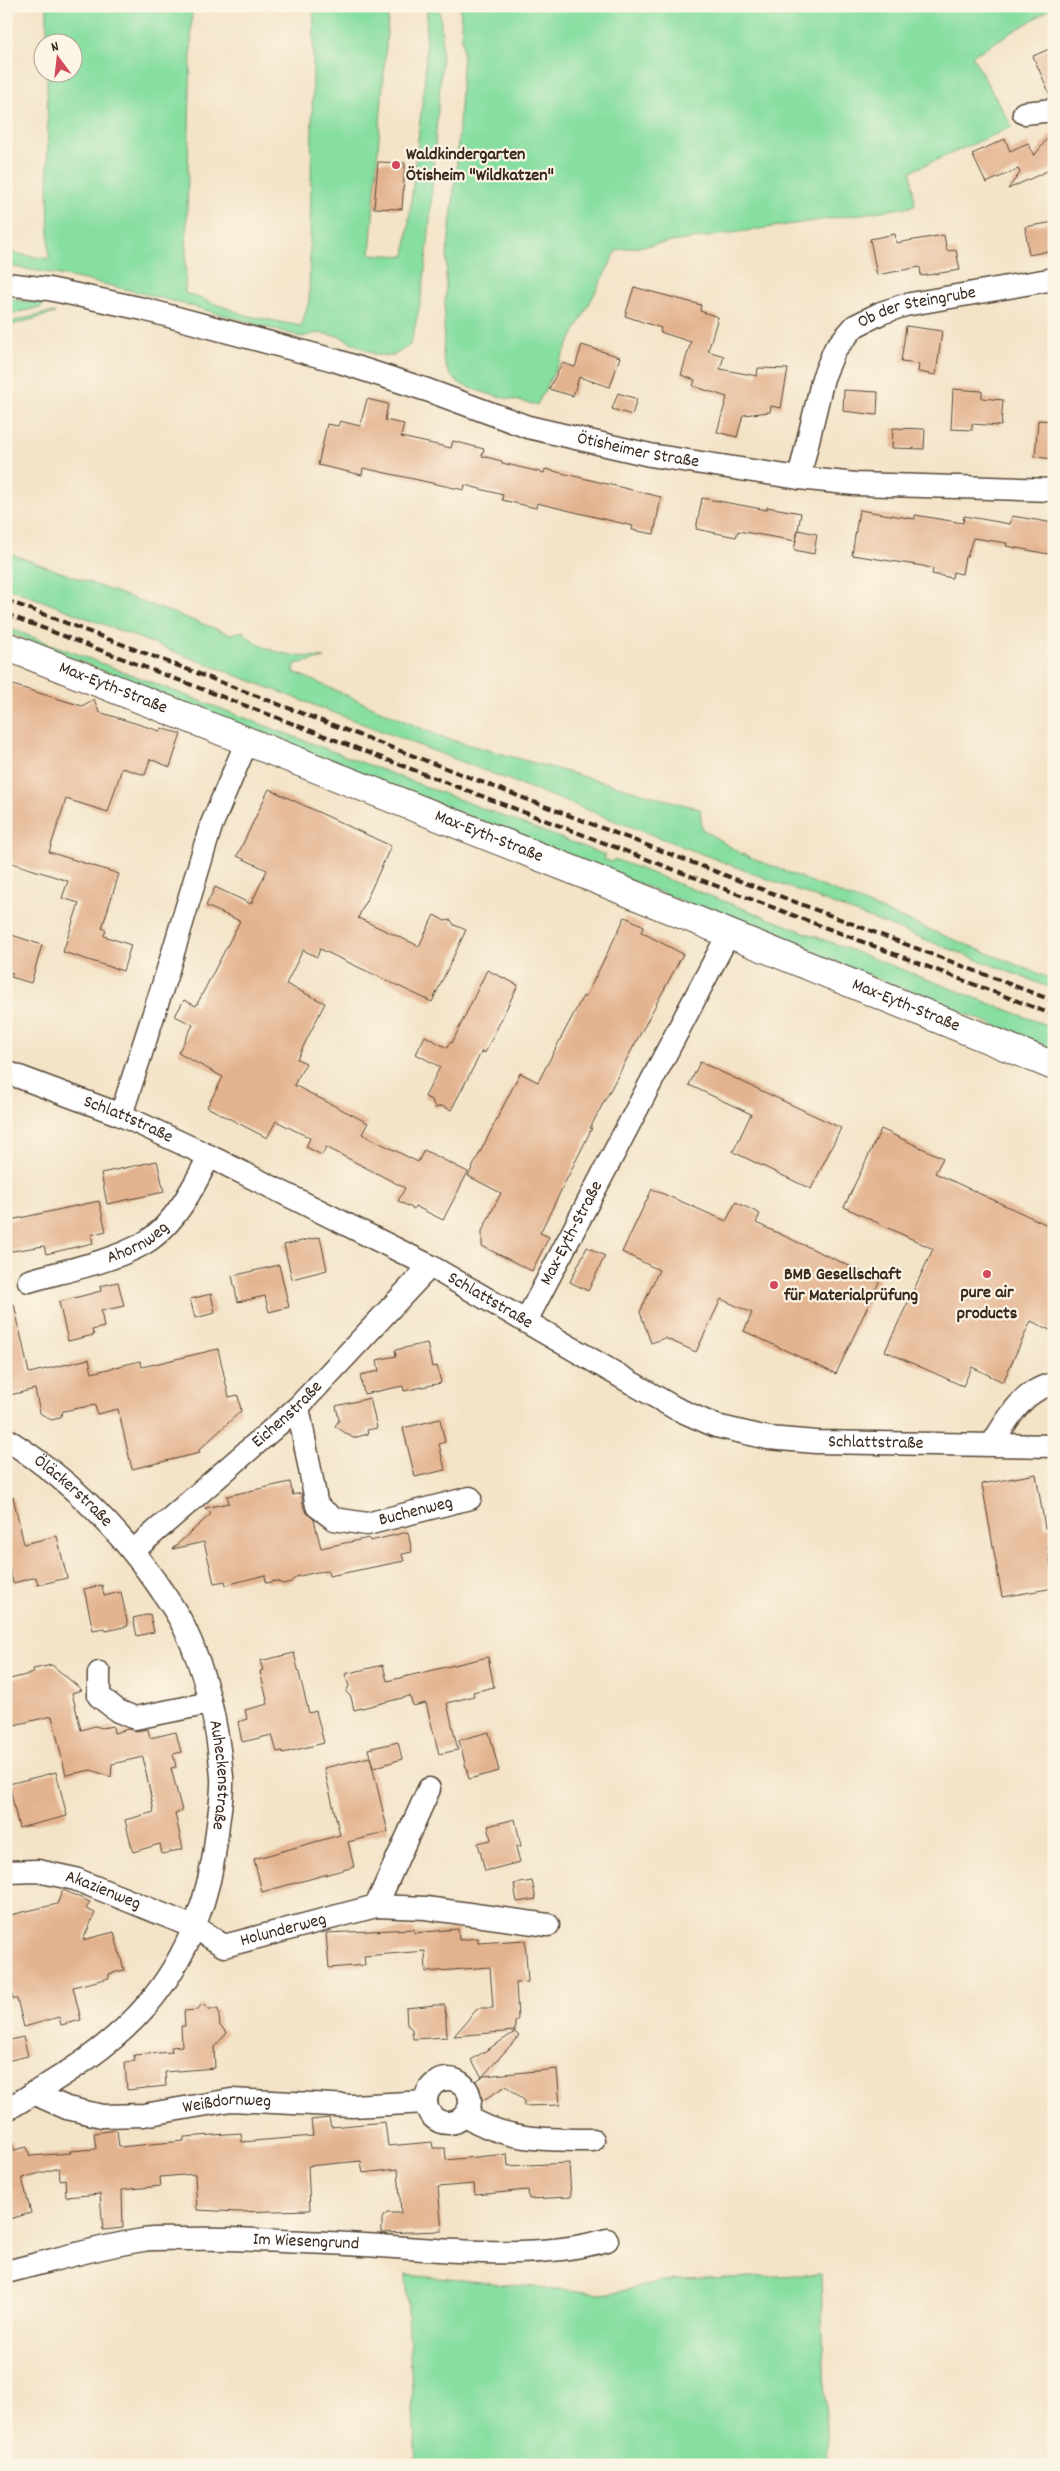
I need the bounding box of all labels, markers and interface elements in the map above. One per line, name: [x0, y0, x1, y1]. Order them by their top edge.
north arrow: [32, 32, 82, 82]
text: N: [49, 37, 61, 58]
place label: Waldkindergarten Ötisheim "Wildkatzen": [406, 143, 554, 189]
marker: Waldkindergarten Ötisheim "Wildkatzen": [390, 159, 402, 171]
street label: Ob der Steingrube: [853, 280, 978, 335]
street label: Ötisheimer Straße: [574, 426, 701, 475]
street label: Max-Eyth-Straße: [55, 656, 171, 721]
street label: Max-Eyth-Straße: [431, 804, 547, 869]
street label: Max-Eyth-Straße: [848, 972, 964, 1039]
street label: Schlattstraße: [80, 1089, 177, 1150]
street label: Max-Eyth-Straße: [534, 1177, 610, 1290]
street label: Ahornweg: [104, 1216, 175, 1271]
place label: BMB Gesellschaft für Materialprüfung: [783, 1263, 918, 1309]
street label: Schlattstraße: [442, 1266, 538, 1336]
marker: pure air products: [981, 1268, 993, 1280]
marker: BMB Gesellschaft für Materialprüfung: [768, 1279, 780, 1291]
place label: pure air products: [957, 1281, 1018, 1327]
street label: Eichenstraße: [246, 1375, 329, 1454]
street label: Schlattstraße: [828, 1430, 924, 1456]
street label: Öläckerstraße: [28, 1449, 118, 1533]
street label: Buchenweg: [376, 1490, 456, 1533]
street label: Auheckenstraße: [202, 1718, 235, 1832]
street label: Akazienweg: [63, 1865, 145, 1917]
street label: Holunderweg: [238, 1907, 329, 1954]
street label: Weißdornweg: [181, 2087, 272, 2121]
street label: Im Wiesengrund: [252, 2227, 360, 2257]

